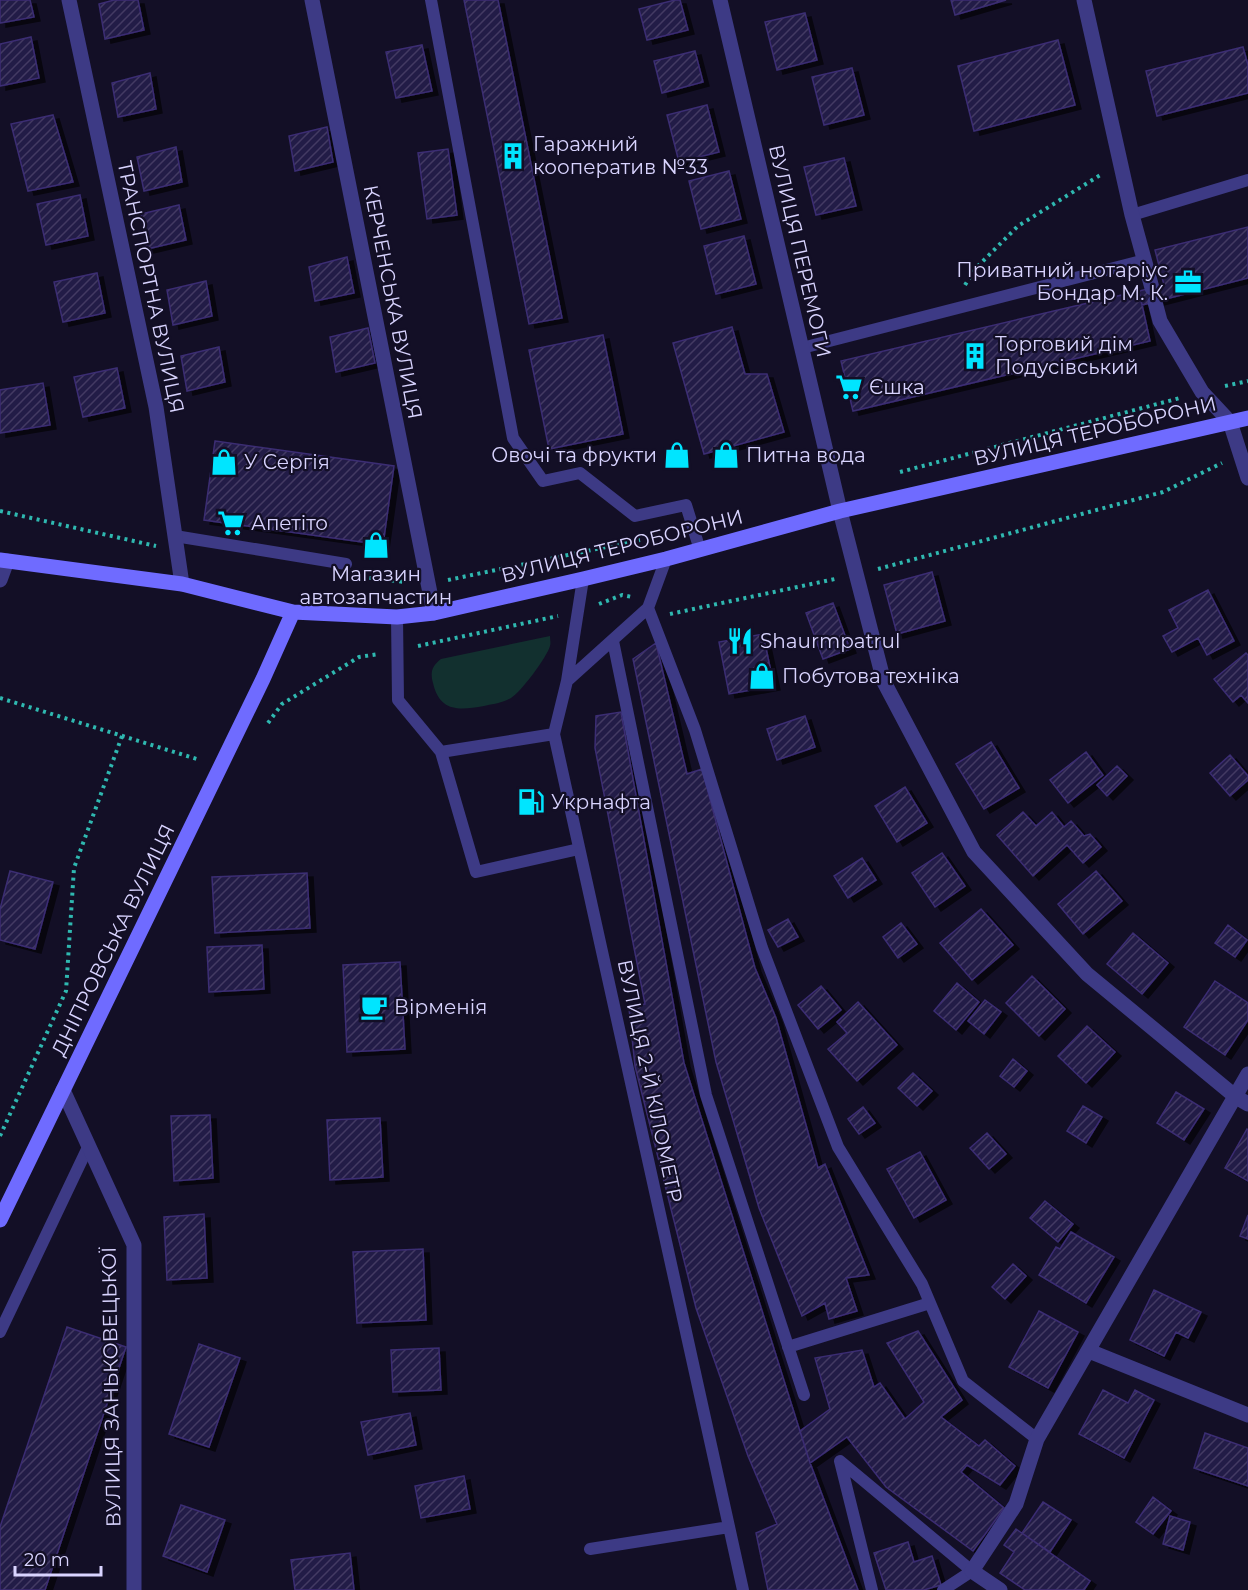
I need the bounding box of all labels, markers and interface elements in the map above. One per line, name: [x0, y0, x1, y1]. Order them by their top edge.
place label: Гаражний кооператив №33: [533, 132, 708, 179]
building icon: Гаражний кооператив №33: [498, 141, 528, 171]
street label: ВУЛИЦЯ ПЕРЕМОГИ: [764, 142, 836, 360]
street label: ТРАНСПОРТНА ВУЛИЦЯ: [113, 159, 189, 415]
street label: КЕРЧЕНСЬКА ВУЛИЦЯ: [359, 183, 427, 421]
place label: Приватний нотаріус Бондар М. К.: [956, 258, 1168, 305]
office icon: Приватний нотаріус Бондар М. К.: [1173, 267, 1203, 297]
place label: Торговий дім Подусівський: [995, 332, 1139, 379]
building icon: Торговий дім Подусівський: [960, 341, 990, 371]
supermarket icon: Єшка: [834, 372, 864, 402]
place label: Єшка: [869, 375, 925, 399]
street label: ВУЛИЦЯ ТЕРОБОРОНИ: [971, 391, 1219, 471]
shop icon: Овочі та фрукти: [662, 440, 692, 470]
shop icon: Питна вода: [711, 440, 741, 470]
place label: Овочі та фрукти: [491, 443, 657, 467]
place label: Питна вода: [746, 443, 866, 467]
shop icon: У Сергія: [209, 447, 239, 477]
place label: У Сергія: [244, 450, 330, 474]
street label: ВУЛИЦЯ ТЕРОБОРОНИ: [499, 504, 745, 588]
supermarket icon: Апетіто: [216, 508, 246, 538]
place label: Апетіто: [251, 511, 328, 535]
shop icon: Магазин автозапчастин: [361, 530, 391, 560]
place label: Магазин автозапчастин: [300, 562, 452, 609]
restaurant icon: Shaurmpatrul: [725, 626, 755, 656]
place label: Shaurmpatrul: [760, 629, 900, 653]
shop icon: Побутова техніка: [747, 661, 777, 691]
place label: Побутова техніка: [782, 664, 960, 688]
fuel station icon: Укрнафта: [516, 787, 546, 817]
place label: Укрнафта: [551, 790, 651, 814]
street label: ДНІПРОВСЬКА ВУЛИЦЯ: [46, 820, 180, 1060]
street label: ВУЛИЦЯ 2-Й КІЛОМЕТР: [613, 957, 687, 1205]
cafe icon: Вірменія: [359, 992, 389, 1022]
place label: Вірменія: [394, 995, 487, 1019]
street label: ВУЛИЦЯ ЗАНЬКОВЕЦЬКОЇ: [97, 1247, 125, 1527]
scale bar: [15, 1539, 100, 1577]
text: 20 m: [24, 1549, 70, 1571]

